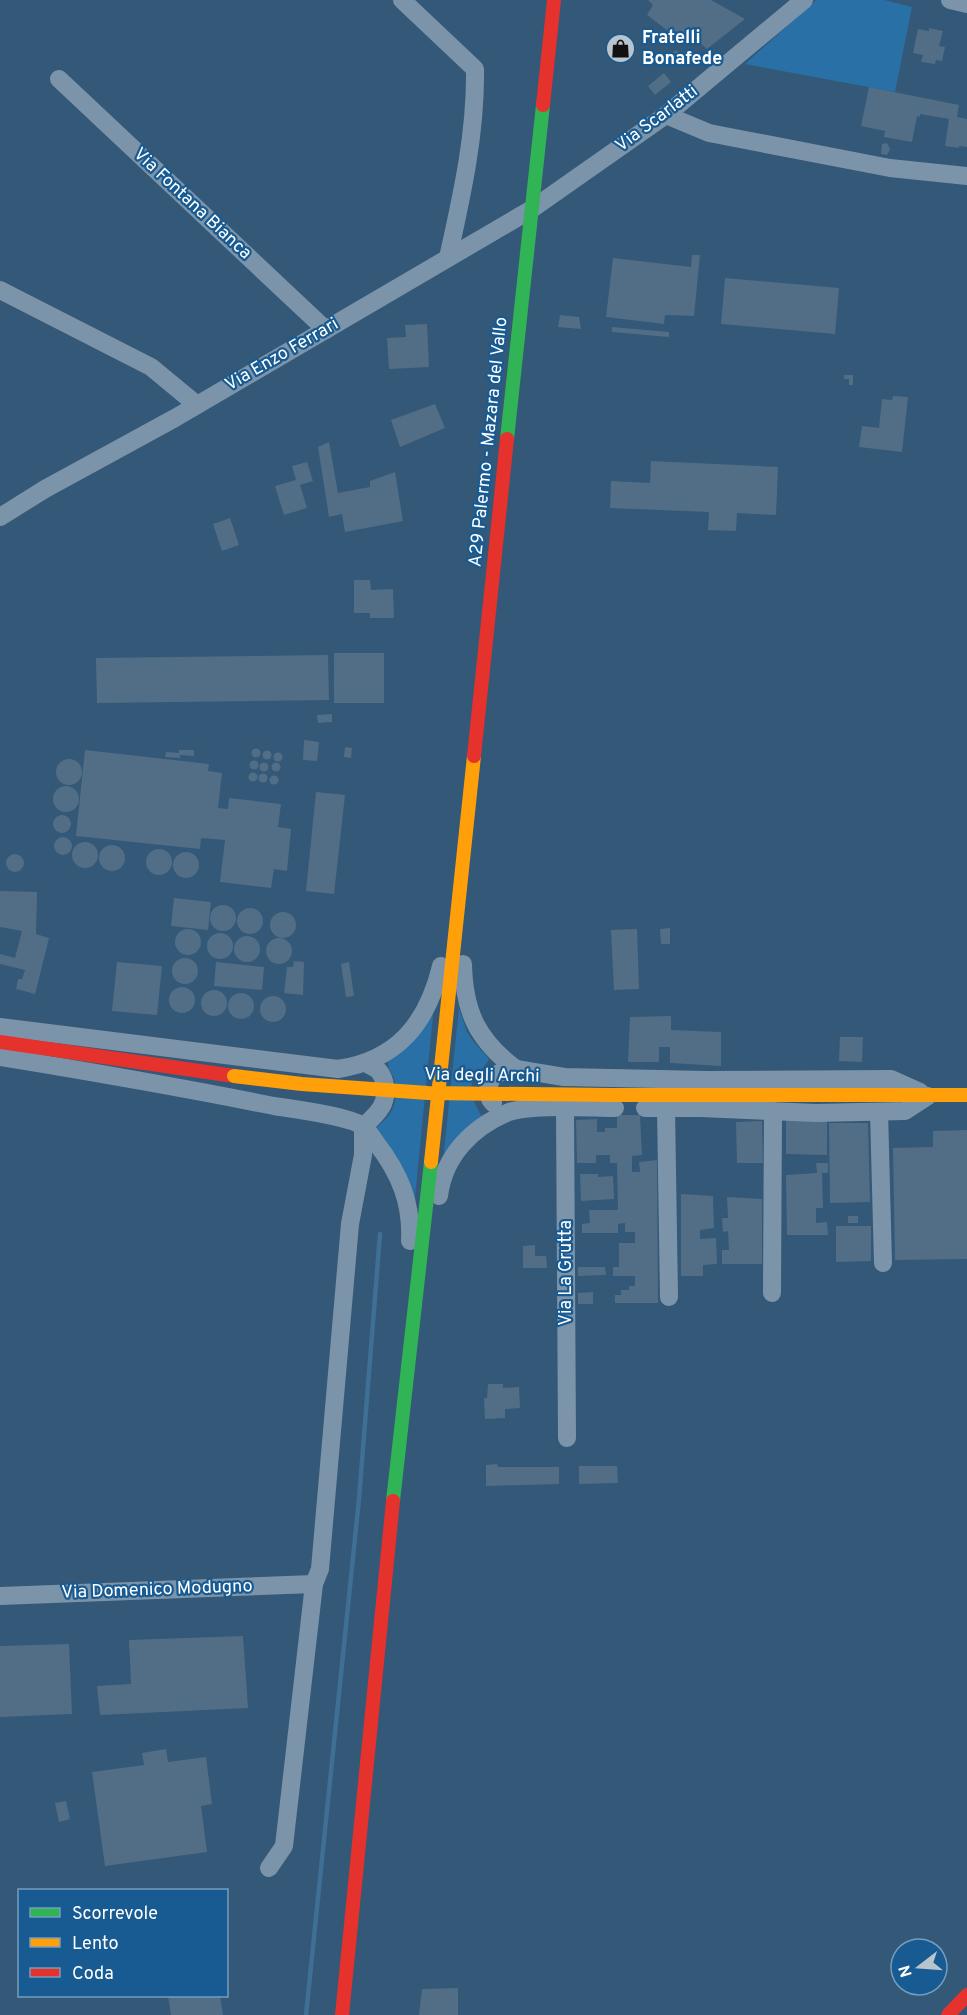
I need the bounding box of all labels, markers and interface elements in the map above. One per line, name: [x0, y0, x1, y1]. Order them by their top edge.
place label: Fratelli Bonafede: [642, 27, 722, 71]
shop icon: Fratelli Bonafede: [605, 32, 637, 64]
street label: Via Scarlatti: [611, 81, 703, 157]
street label: Via Fontana Bianca: [128, 143, 256, 265]
street label: Via Enzo Ferrari: [221, 313, 343, 397]
street label: A29 Palermo - Mazara del Vallo: [464, 316, 514, 568]
street label: Via degli Archi: [424, 1063, 540, 1089]
street label: Via La Grutta: [555, 1220, 578, 1326]
street label: Via Domenico Modugno: [61, 1575, 253, 1605]
legend: [18, 1889, 228, 1997]
text: Scorrevole: [72, 1903, 158, 1926]
text: Lento: [72, 1933, 118, 1956]
north arrow: [889, 1937, 949, 1997]
text: N: [895, 1962, 918, 1979]
text: Coda: [72, 1963, 114, 1986]

